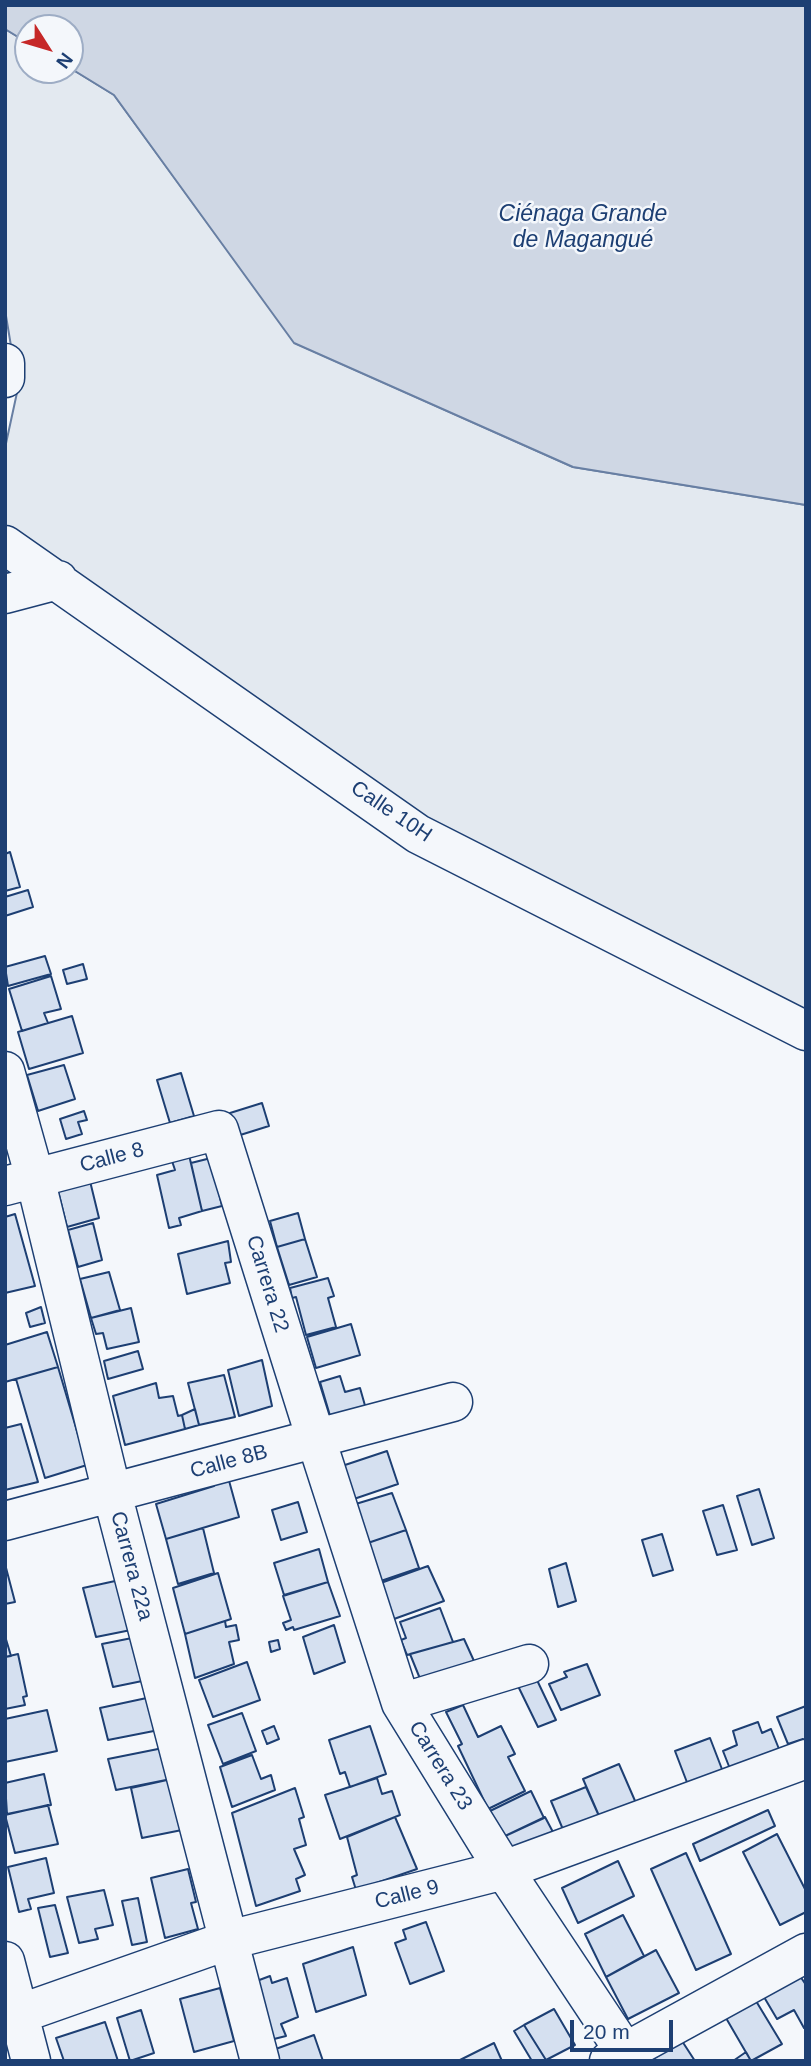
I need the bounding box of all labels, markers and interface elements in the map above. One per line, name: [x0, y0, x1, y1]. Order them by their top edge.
north arrow: [14, 14, 84, 84]
text: N: [52, 49, 77, 73]
water label: Ciénaga Grande de Magangué: [499, 201, 667, 255]
street label: Calle 10H: [346, 776, 436, 848]
street label: Calle 8: [77, 1137, 147, 1179]
street label: Carrera 22: [240, 1232, 294, 1336]
street label: Calle 8B: [187, 1440, 271, 1484]
street label: Carrera 22a: [104, 1509, 158, 1623]
street label: Carrera 23: [403, 1717, 477, 1815]
street label: Calle 9: [372, 1875, 442, 1915]
scale bar: [573, 2007, 676, 2050]
text: 20 m: [583, 2020, 630, 2043]

